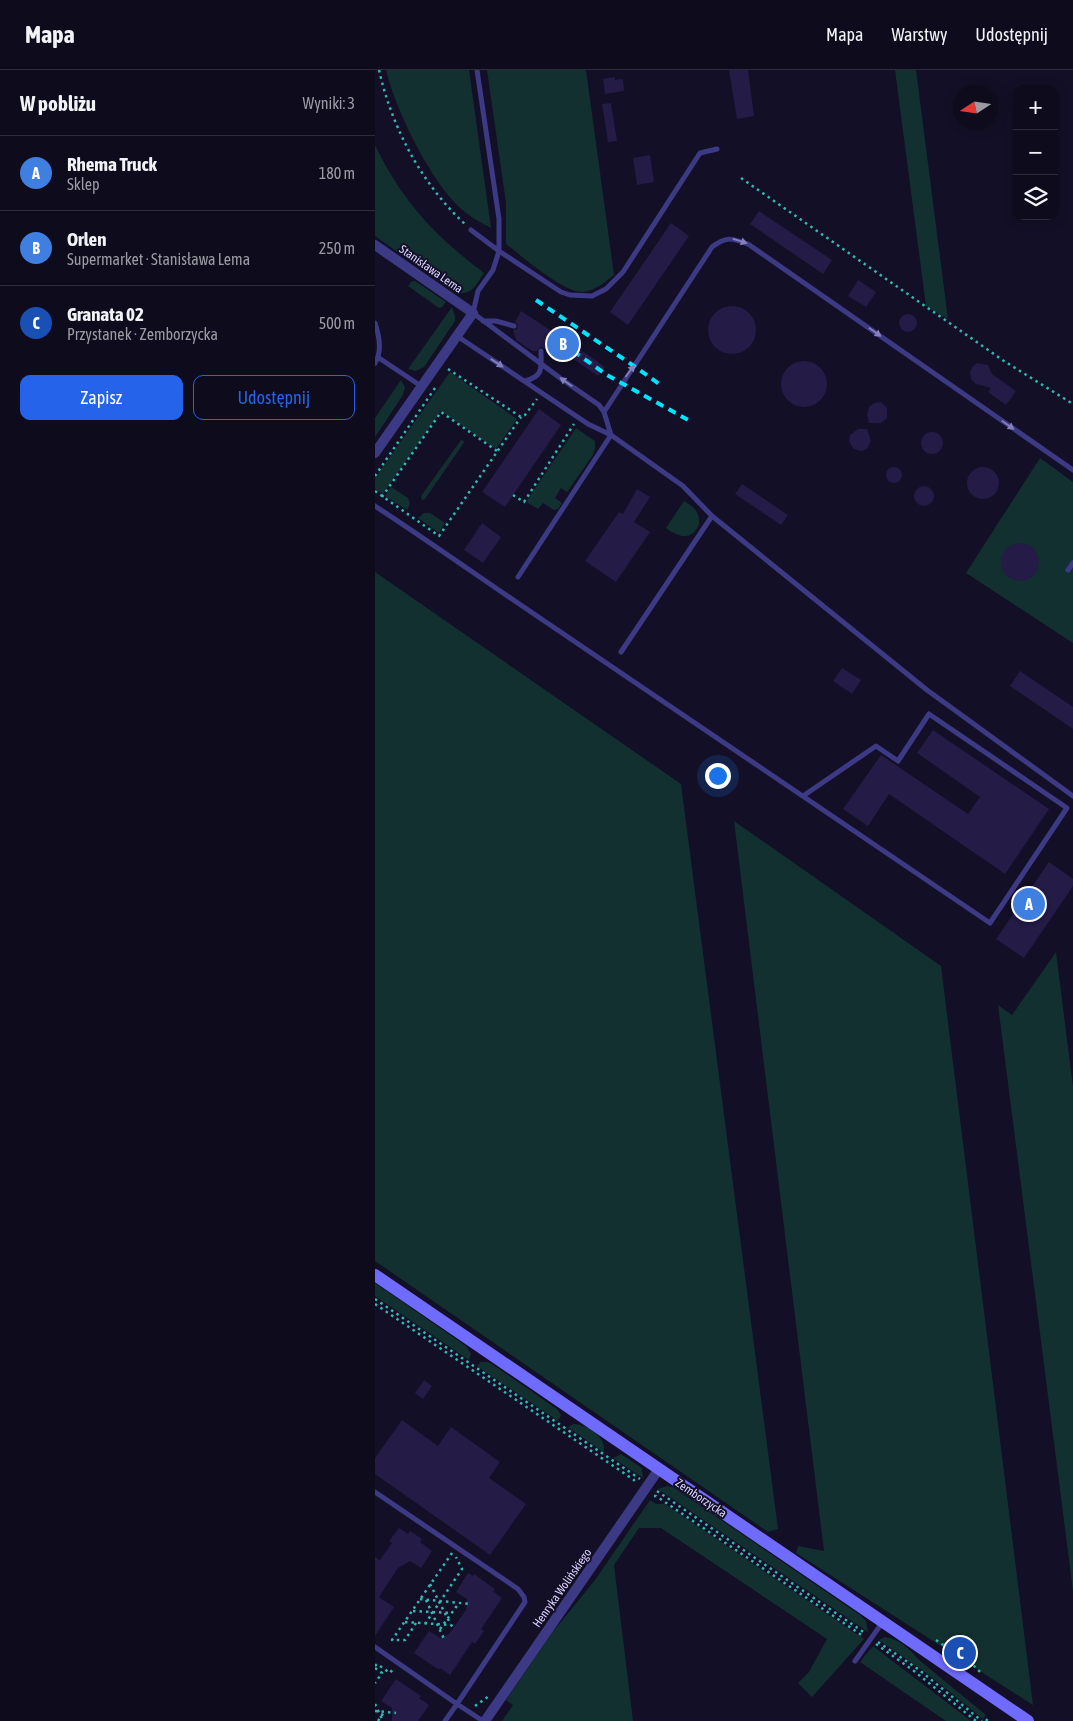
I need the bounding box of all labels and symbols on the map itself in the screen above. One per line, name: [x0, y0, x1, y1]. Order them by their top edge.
north arrow: [953, 85, 998, 130]
one-way arrow: [733, 238, 748, 246]
street label: Stanisława Lema: [397, 242, 465, 296]
pin: B: [547, 325, 579, 363]
one-way arrow: [868, 327, 882, 337]
one-way arrow: [490, 358, 504, 367]
one-way arrow: [625, 365, 636, 378]
one-way arrow: [559, 377, 572, 387]
one-way arrow: [1001, 420, 1015, 430]
your location: [705, 763, 731, 789]
pin: A: [1013, 885, 1045, 923]
street label: Zemborzycka: [673, 1476, 729, 1520]
street label: Henryka Wolińskiego: [530, 1546, 595, 1630]
pin: C: [944, 1634, 976, 1672]

